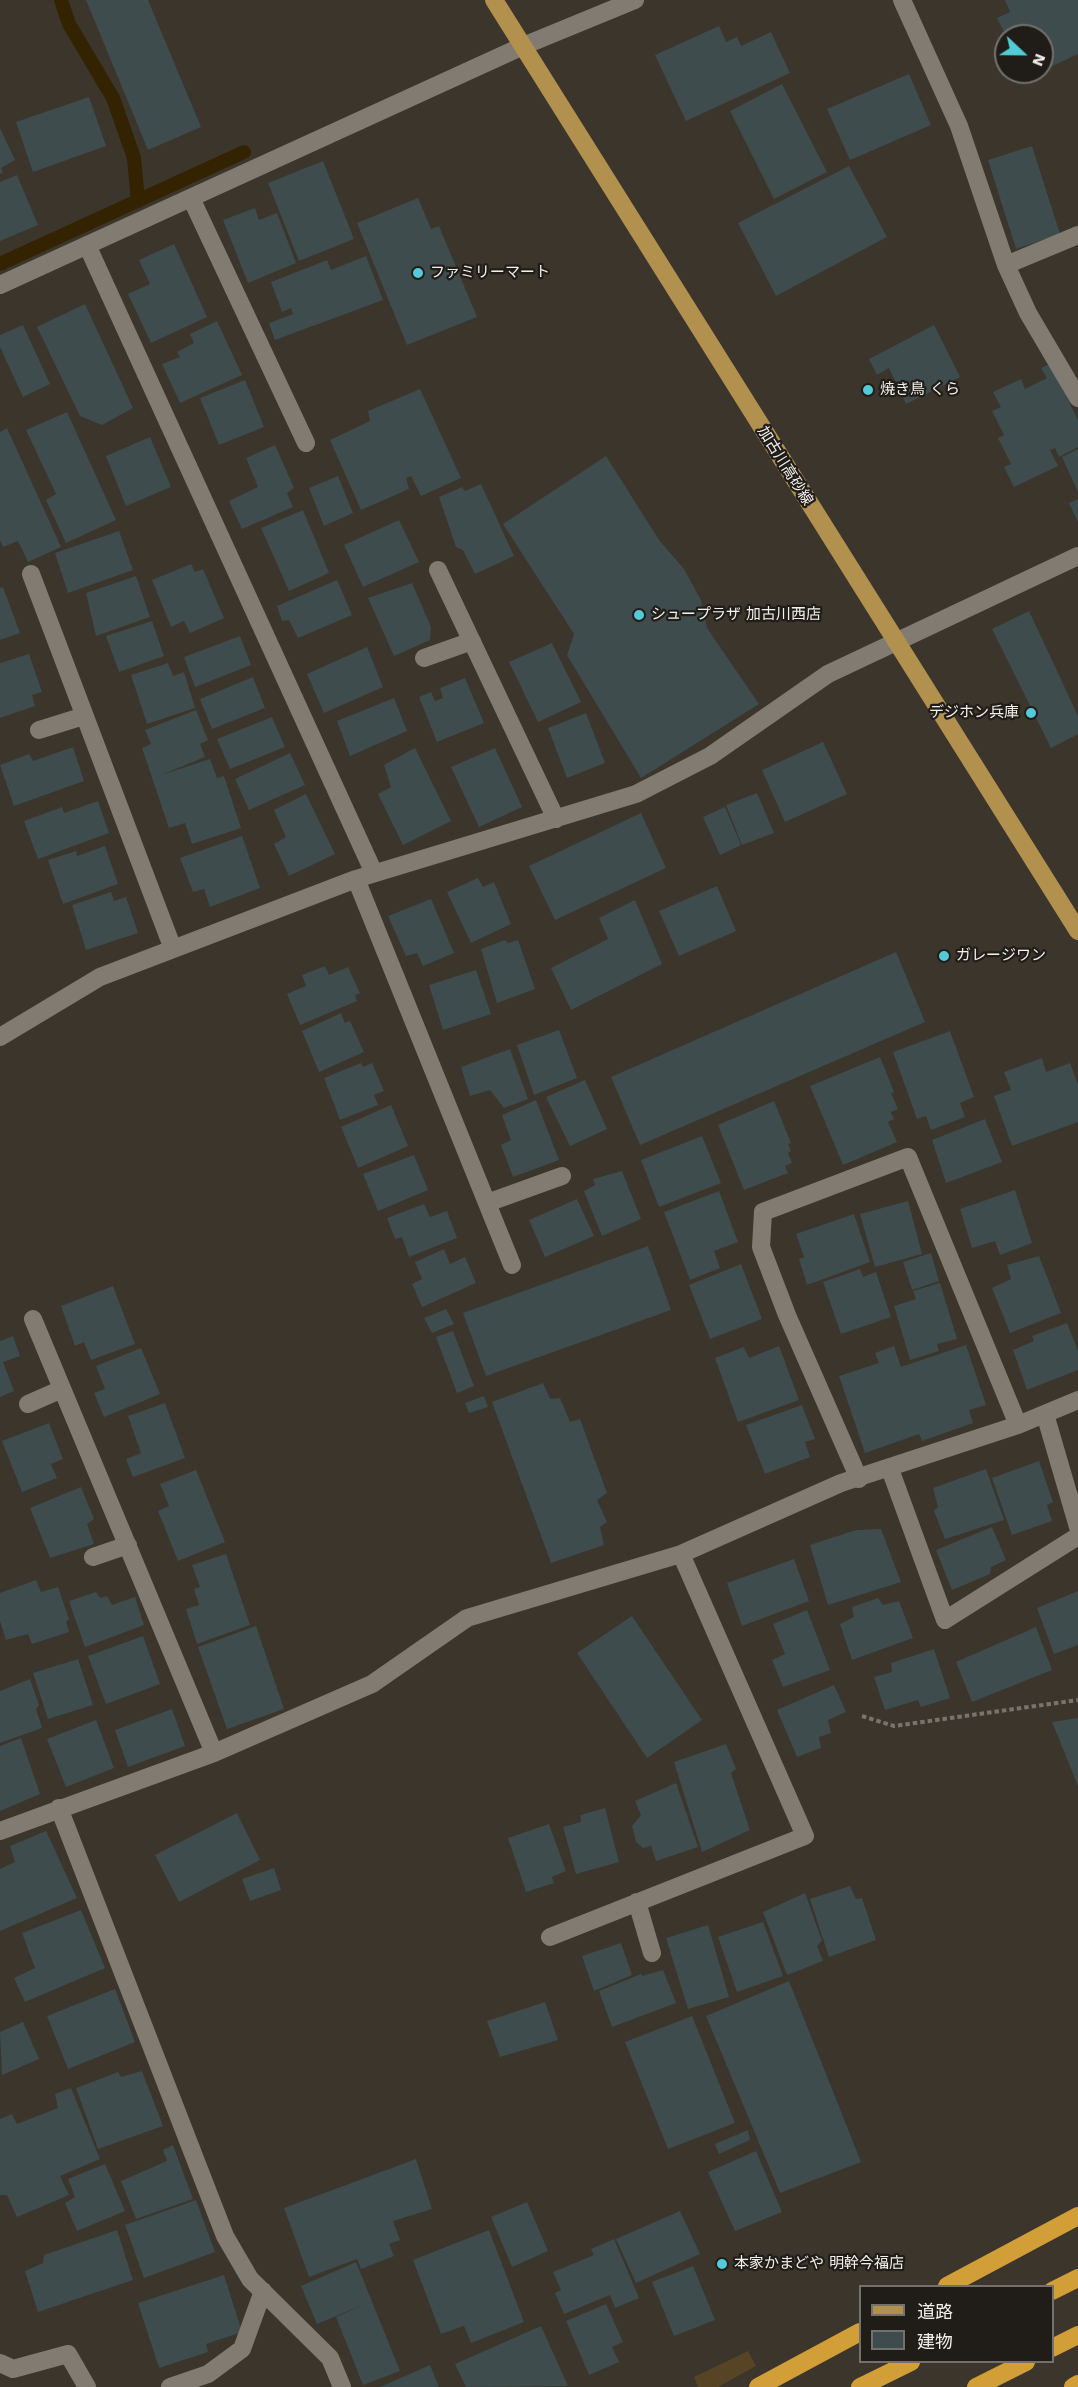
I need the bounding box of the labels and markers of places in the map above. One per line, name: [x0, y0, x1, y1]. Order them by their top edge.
place label: ファミリーマート: [430, 264, 550, 282]
marker: ファミリーマート: [411, 266, 425, 280]
place label: 焼き鳥 くら: [880, 381, 960, 399]
marker: 焼き鳥 くら: [861, 383, 875, 397]
place label: シュープラザ 加古川西店: [651, 606, 821, 624]
marker: シュープラザ 加古川西店: [632, 608, 646, 622]
place label: デジホン兵庫: [929, 704, 1019, 722]
marker: デジホン兵庫: [1024, 706, 1038, 720]
place label: ガレージワン: [956, 947, 1046, 965]
marker: ガレージワン: [937, 949, 951, 963]
place label: 本家かまどや 明幹今福店: [734, 2255, 904, 2273]
marker: 本家かまどや 明幹今福店: [715, 2257, 729, 2271]

